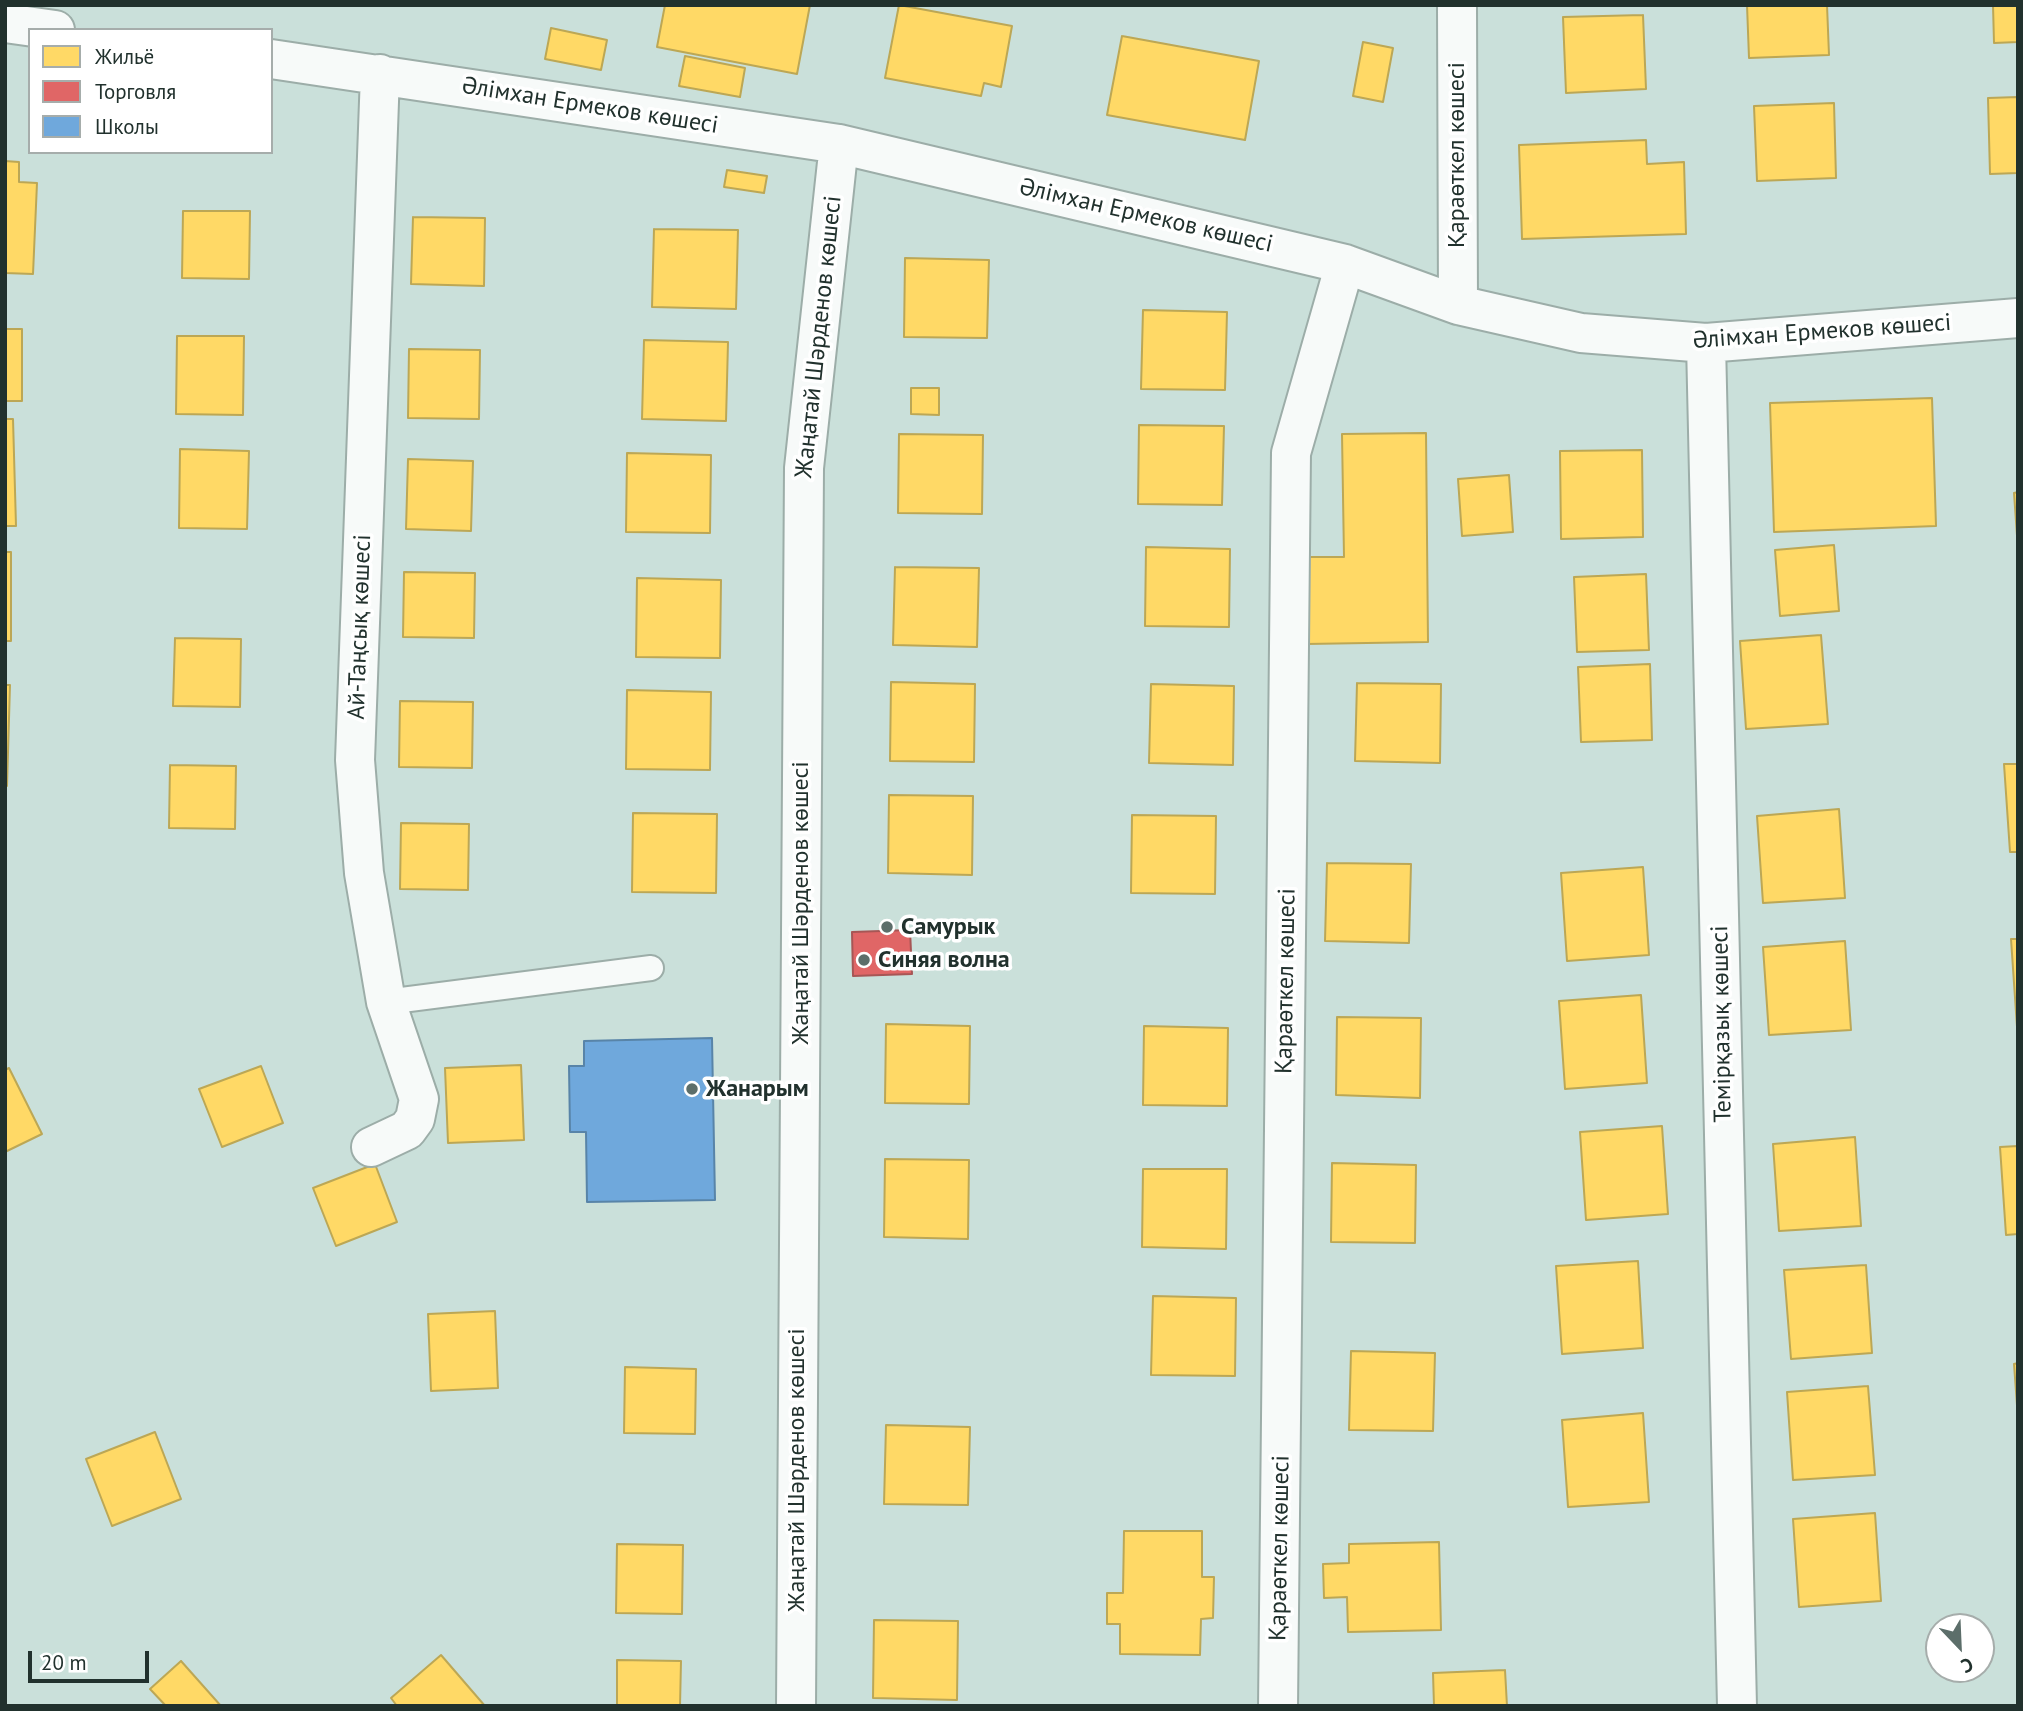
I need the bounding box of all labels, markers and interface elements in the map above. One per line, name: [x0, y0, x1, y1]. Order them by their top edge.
legend: [28, 28, 273, 154]
text: Жильё: [95, 43, 154, 70]
street label: Қараөткел көшесі: [1443, 62, 1471, 248]
street label: Әлімхан Ермеков көшесі: [460, 72, 720, 140]
text: Торговля: [95, 78, 176, 105]
text: Школы: [95, 113, 159, 140]
street label: Әлімхан Ермеков көшесі: [1017, 173, 1275, 259]
street label: Жаңатай Шәрденов көшесі: [790, 194, 848, 480]
street label: Әлімхан Ермеков көшесі: [1692, 309, 1952, 355]
street label: Ай-Таңсық көшесі: [342, 534, 378, 720]
street label: Жаңатай Шәрденов көшесі: [787, 761, 815, 1045]
street label: Қараөткел көшесі: [1270, 888, 1302, 1074]
place label: Самурык: [901, 913, 995, 941]
marker: Самурык: [879, 919, 895, 935]
street label: Темірқазық көшесі: [1706, 925, 1738, 1123]
place label: Синяя волна: [878, 946, 1010, 974]
marker: Синяя волна: [856, 952, 872, 968]
place label: Жанарым: [706, 1075, 809, 1103]
marker: Жанарым: [684, 1081, 700, 1097]
street label: Жаңатай Шәрденов көшесі: [783, 1328, 811, 1612]
street label: Қараөткел көшесі: [1264, 1455, 1296, 1641]
north arrow: [1925, 1613, 1995, 1683]
scale bar: [32, 1638, 152, 1682]
text: 20 m: [41, 1649, 87, 1676]
text: С: [1958, 1652, 1977, 1679]

